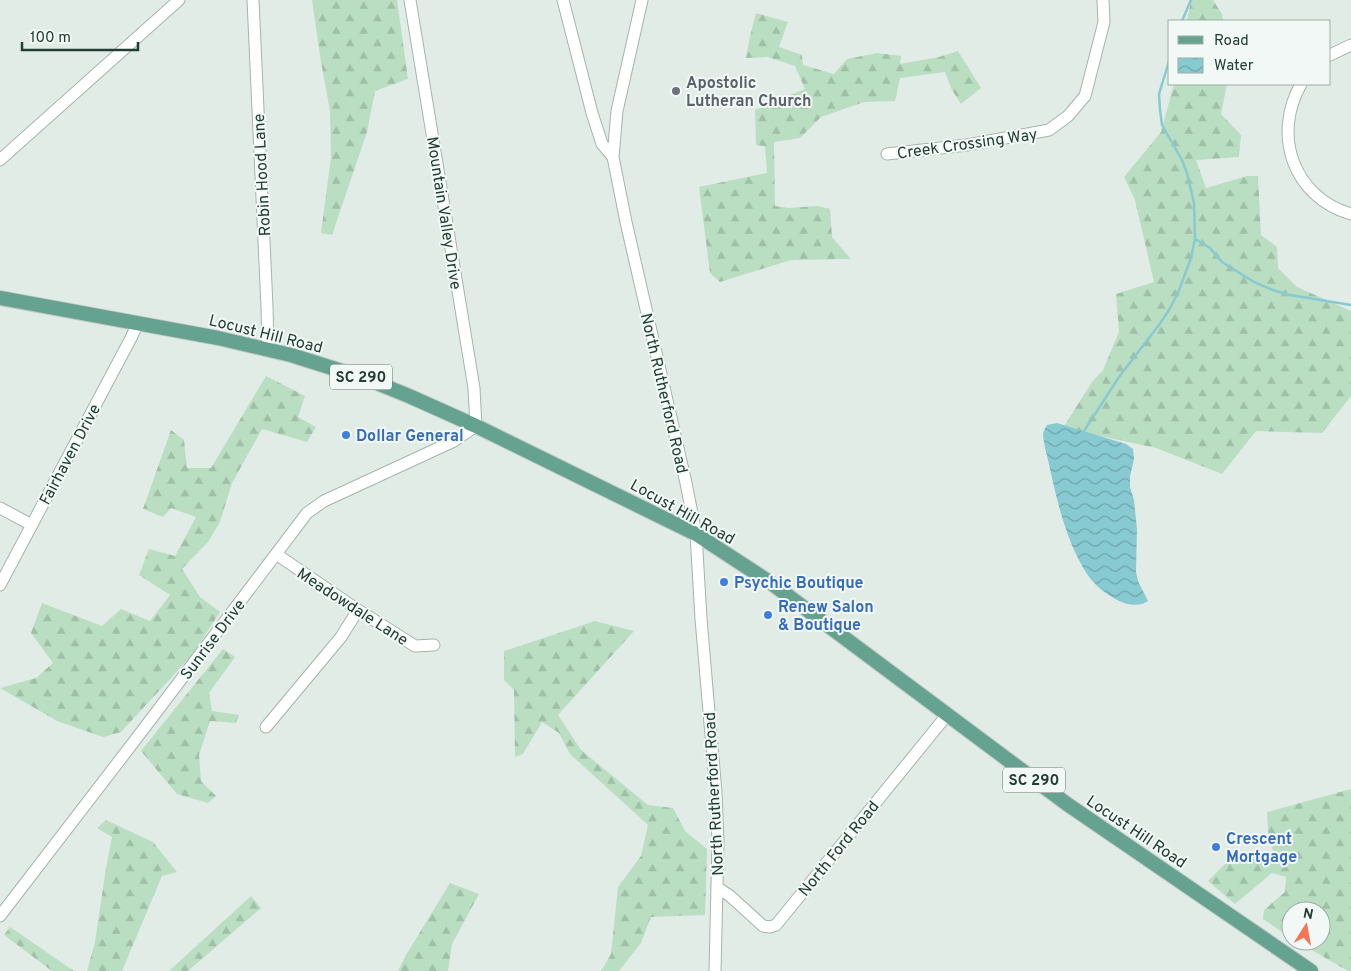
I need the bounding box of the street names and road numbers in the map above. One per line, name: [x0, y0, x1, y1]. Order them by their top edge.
street label: Robin Hood Lane: [250, 113, 276, 237]
street label: Creek Crossing Way: [896, 125, 1039, 165]
street label: Mountain Valley Drive: [421, 135, 465, 291]
street label: Locust Hill Road: [207, 311, 324, 359]
street label: North Rutherford Road: [635, 311, 691, 476]
road number: SC 290: [330, 364, 392, 390]
street label: Fairhaven Drive: [36, 401, 106, 509]
street label: Locust Hill Road: [626, 476, 738, 550]
street label: Meadowdale Lane: [293, 564, 411, 651]
street label: Sunrise Drive: [177, 596, 250, 684]
street label: North Rutherford Road: [701, 711, 729, 876]
road number: SC 290: [1003, 768, 1065, 792]
street label: Locust Hill Road: [1082, 792, 1190, 874]
street label: North Ford Road: [795, 797, 884, 901]

